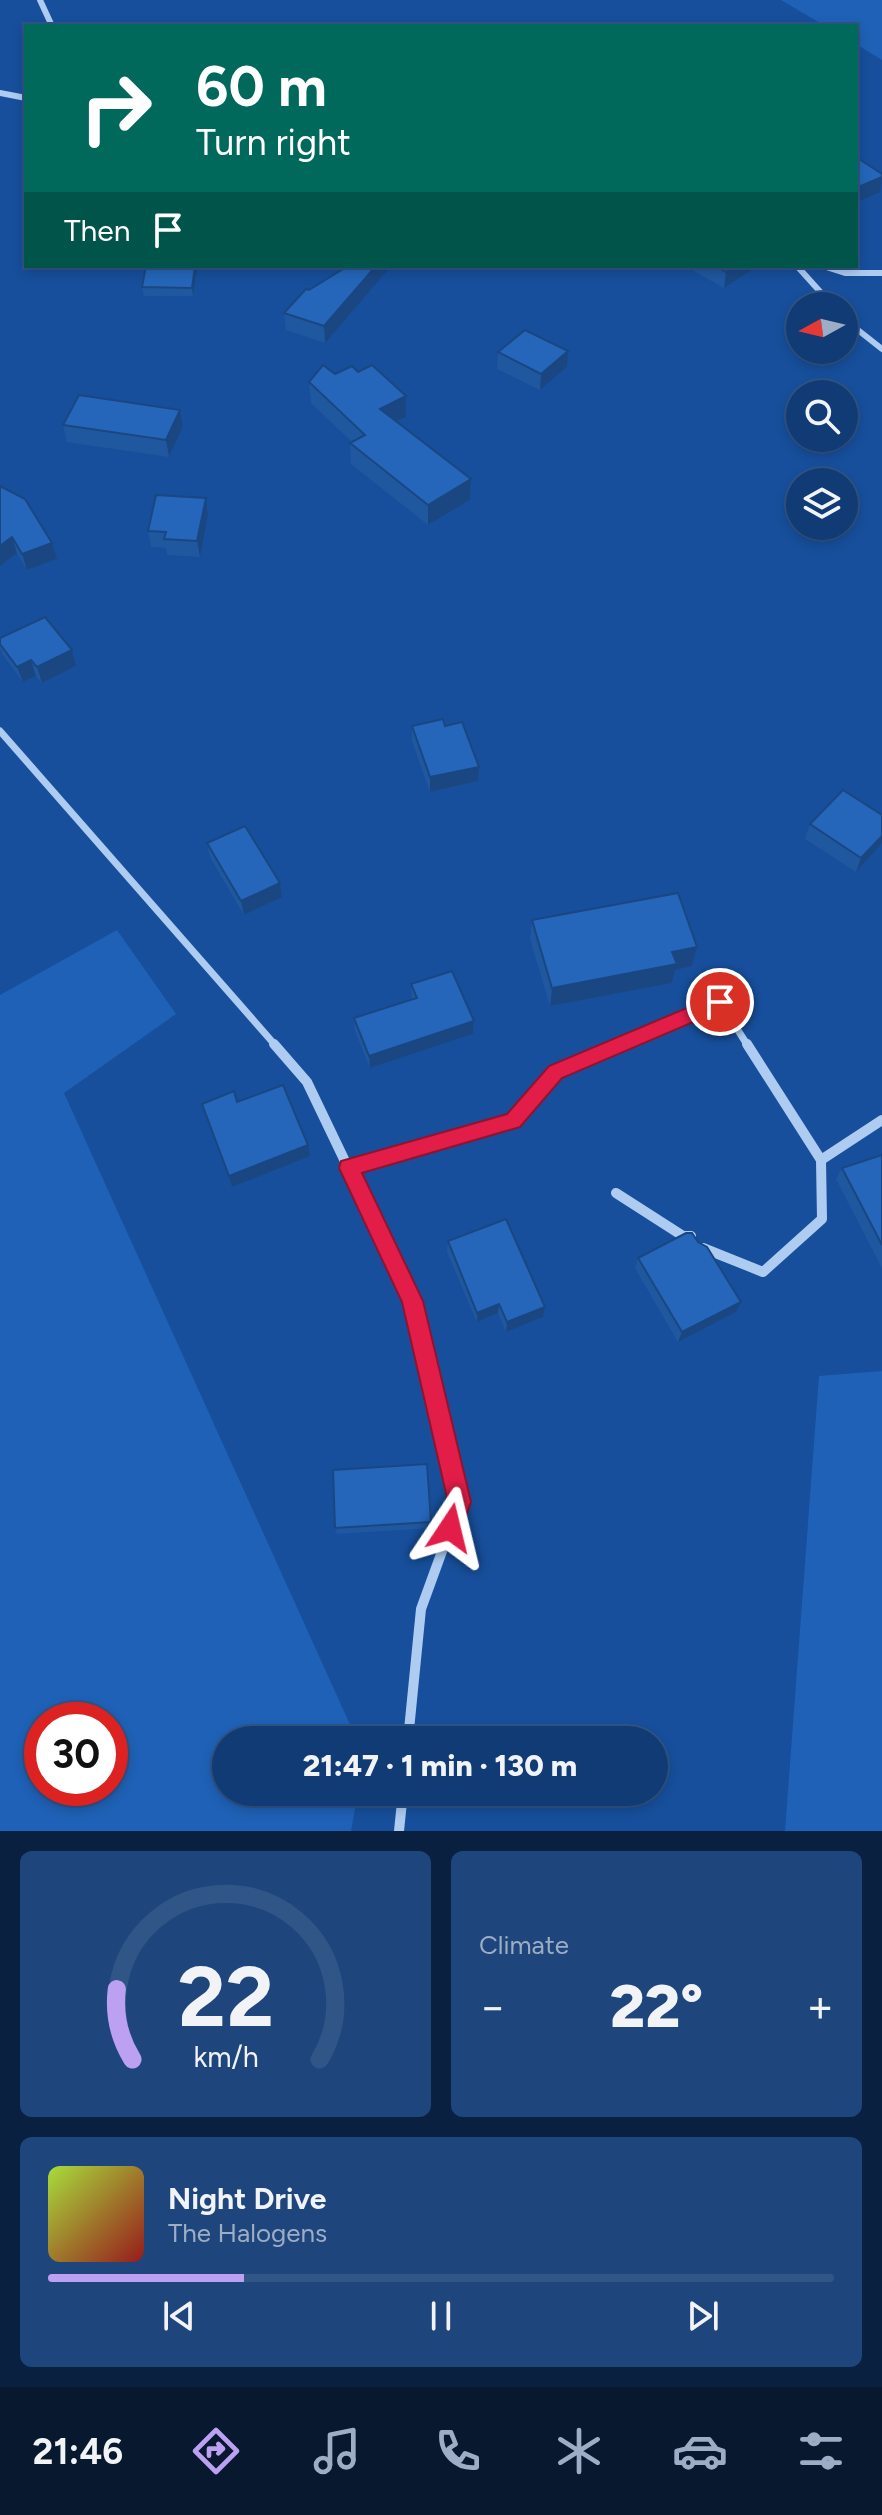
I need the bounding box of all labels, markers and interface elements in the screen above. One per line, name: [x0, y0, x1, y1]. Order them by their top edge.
text: 60 m: [196, 53, 327, 120]
icon: right: [64, 56, 168, 160]
text: Turn right: [196, 121, 351, 164]
icon: arrive: [146, 208, 190, 252]
text: Then: [64, 212, 130, 249]
north arrow: [786, 292, 858, 364]
map controls: [786, 292, 858, 540]
button: search: [786, 380, 858, 452]
button: layers: [786, 468, 858, 540]
pin: [686, 968, 754, 1036]
icon: arrive: [698, 980, 742, 1024]
position arrow: [408, 1486, 492, 1570]
speed limit sign: 30: [24, 1702, 128, 1806]
text: 21:47 · 1 min · 130 m: [303, 1747, 577, 1784]
text: Climate: [479, 1929, 569, 1961]
text: 22: [177, 1947, 274, 2047]
text: 22°: [610, 1970, 703, 2042]
text: −: [479, 1980, 506, 2033]
text: +: [807, 1980, 834, 2033]
text: km/h: [193, 2040, 258, 2074]
text: Night Drive: [168, 2180, 326, 2217]
text: The Halogens: [168, 2217, 327, 2249]
icon: previous: [157, 2294, 201, 2338]
icon: pause: [419, 2294, 463, 2338]
icon: next: [681, 2294, 725, 2338]
icon: directions: [188, 2423, 244, 2479]
icon: music: [309, 2423, 365, 2479]
icon: phone: [430, 2423, 486, 2479]
icon: climate: [551, 2423, 607, 2479]
icon: car: [672, 2423, 728, 2479]
icon: filters: [793, 2423, 849, 2479]
text: 21:46: [33, 2430, 123, 2473]

